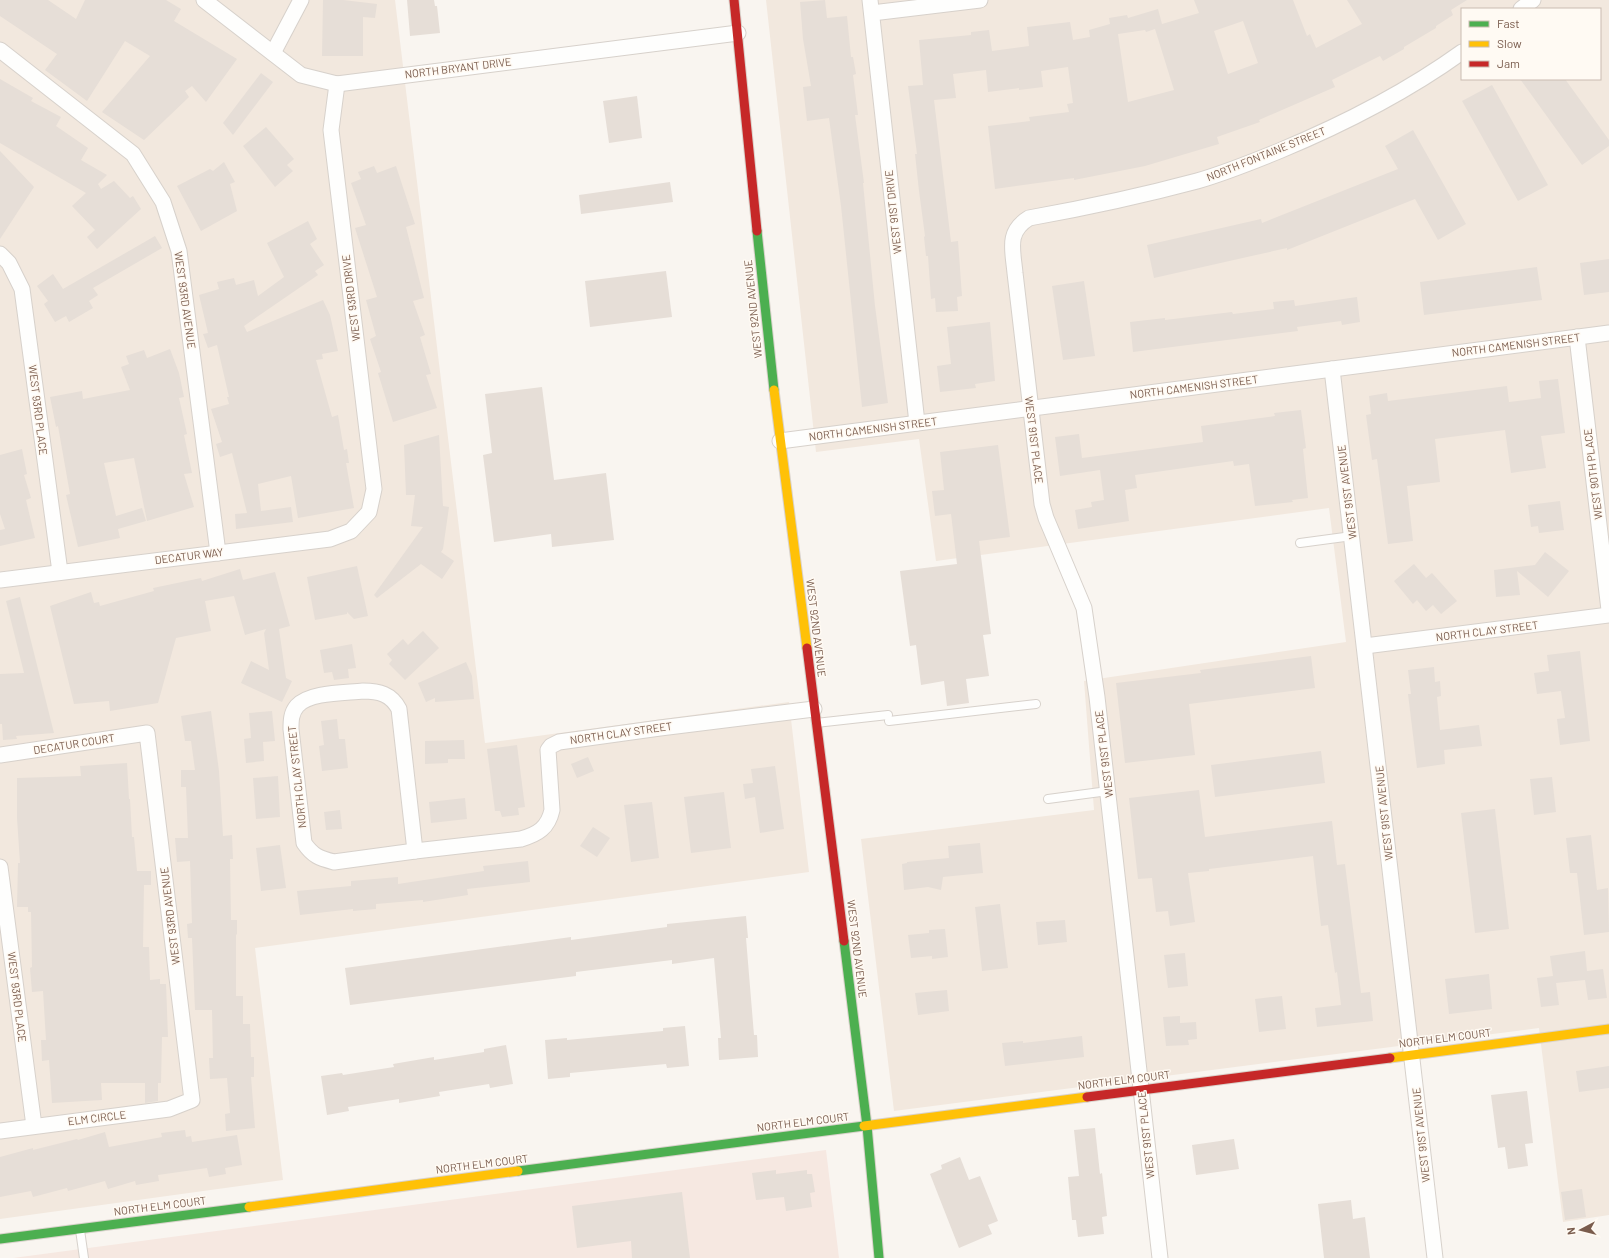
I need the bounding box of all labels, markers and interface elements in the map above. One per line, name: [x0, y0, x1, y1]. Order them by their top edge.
legend: [1461, 8, 1601, 80]
text: Fast: [1497, 16, 1520, 30]
text: Slow: [1497, 36, 1522, 50]
street label: NORTH BRYANT DRIVE: [404, 54, 512, 81]
text: Jam: [1497, 56, 1520, 70]
street label: NORTH FONTAINE STREET: [1204, 124, 1327, 183]
street label: WEST 91ST DRIVE: [882, 169, 903, 255]
street label: WEST 93RD AVENUE: [172, 250, 199, 350]
street label: WEST 93RD DRIVE: [339, 254, 362, 342]
street label: WEST 92ND AVENUE: [741, 259, 764, 359]
street label: NORTH CAMENISH STREET: [1451, 330, 1581, 359]
street label: WEST 93RD PLACE: [26, 364, 51, 456]
street label: NORTH CAMENISH STREET: [1129, 372, 1259, 401]
street label: WEST 91ST PLACE: [1023, 396, 1046, 485]
street label: NORTH CAMENISH STREET: [808, 414, 938, 443]
street label: WEST 90TH PLACE: [1580, 428, 1605, 520]
street label: WEST 91ST AVENUE: [1334, 444, 1359, 540]
street label: DECATUR WAY: [154, 545, 224, 566]
street label: WEST 92ND AVENUE: [804, 578, 829, 678]
street label: NORTH CLAY STREET: [1435, 618, 1539, 643]
street label: WEST 91ST PLACE: [1092, 709, 1115, 798]
street label: NORTH CLAY STREET: [569, 719, 673, 746]
street label: NORTH CLAY STREET: [285, 725, 308, 829]
street label: DECATUR COURT: [32, 731, 115, 756]
street label: WEST 91ST AVENUE: [1372, 765, 1395, 861]
street label: WEST 93RD AVENUE: [157, 866, 182, 966]
street label: WEST 92ND AVENUE: [845, 899, 870, 999]
street label: WEST 93RD PLACE: [5, 951, 30, 1043]
street label: NORTH ELM COURT: [1398, 1025, 1492, 1050]
street label: NORTH ELM COURT: [1077, 1067, 1171, 1092]
street label: WEST 91ST AVENUE: [1409, 1087, 1432, 1183]
street label: WEST 91ST PLACE: [1134, 1090, 1157, 1179]
street label: ELM CIRCLE: [67, 1107, 127, 1128]
street label: NORTH ELM COURT: [756, 1109, 850, 1134]
street label: NORTH ELM COURT: [435, 1151, 529, 1176]
street label: NORTH ELM COURT: [113, 1193, 207, 1218]
north arrow: [1561, 1210, 1601, 1250]
text: N: [1564, 1227, 1577, 1236]

